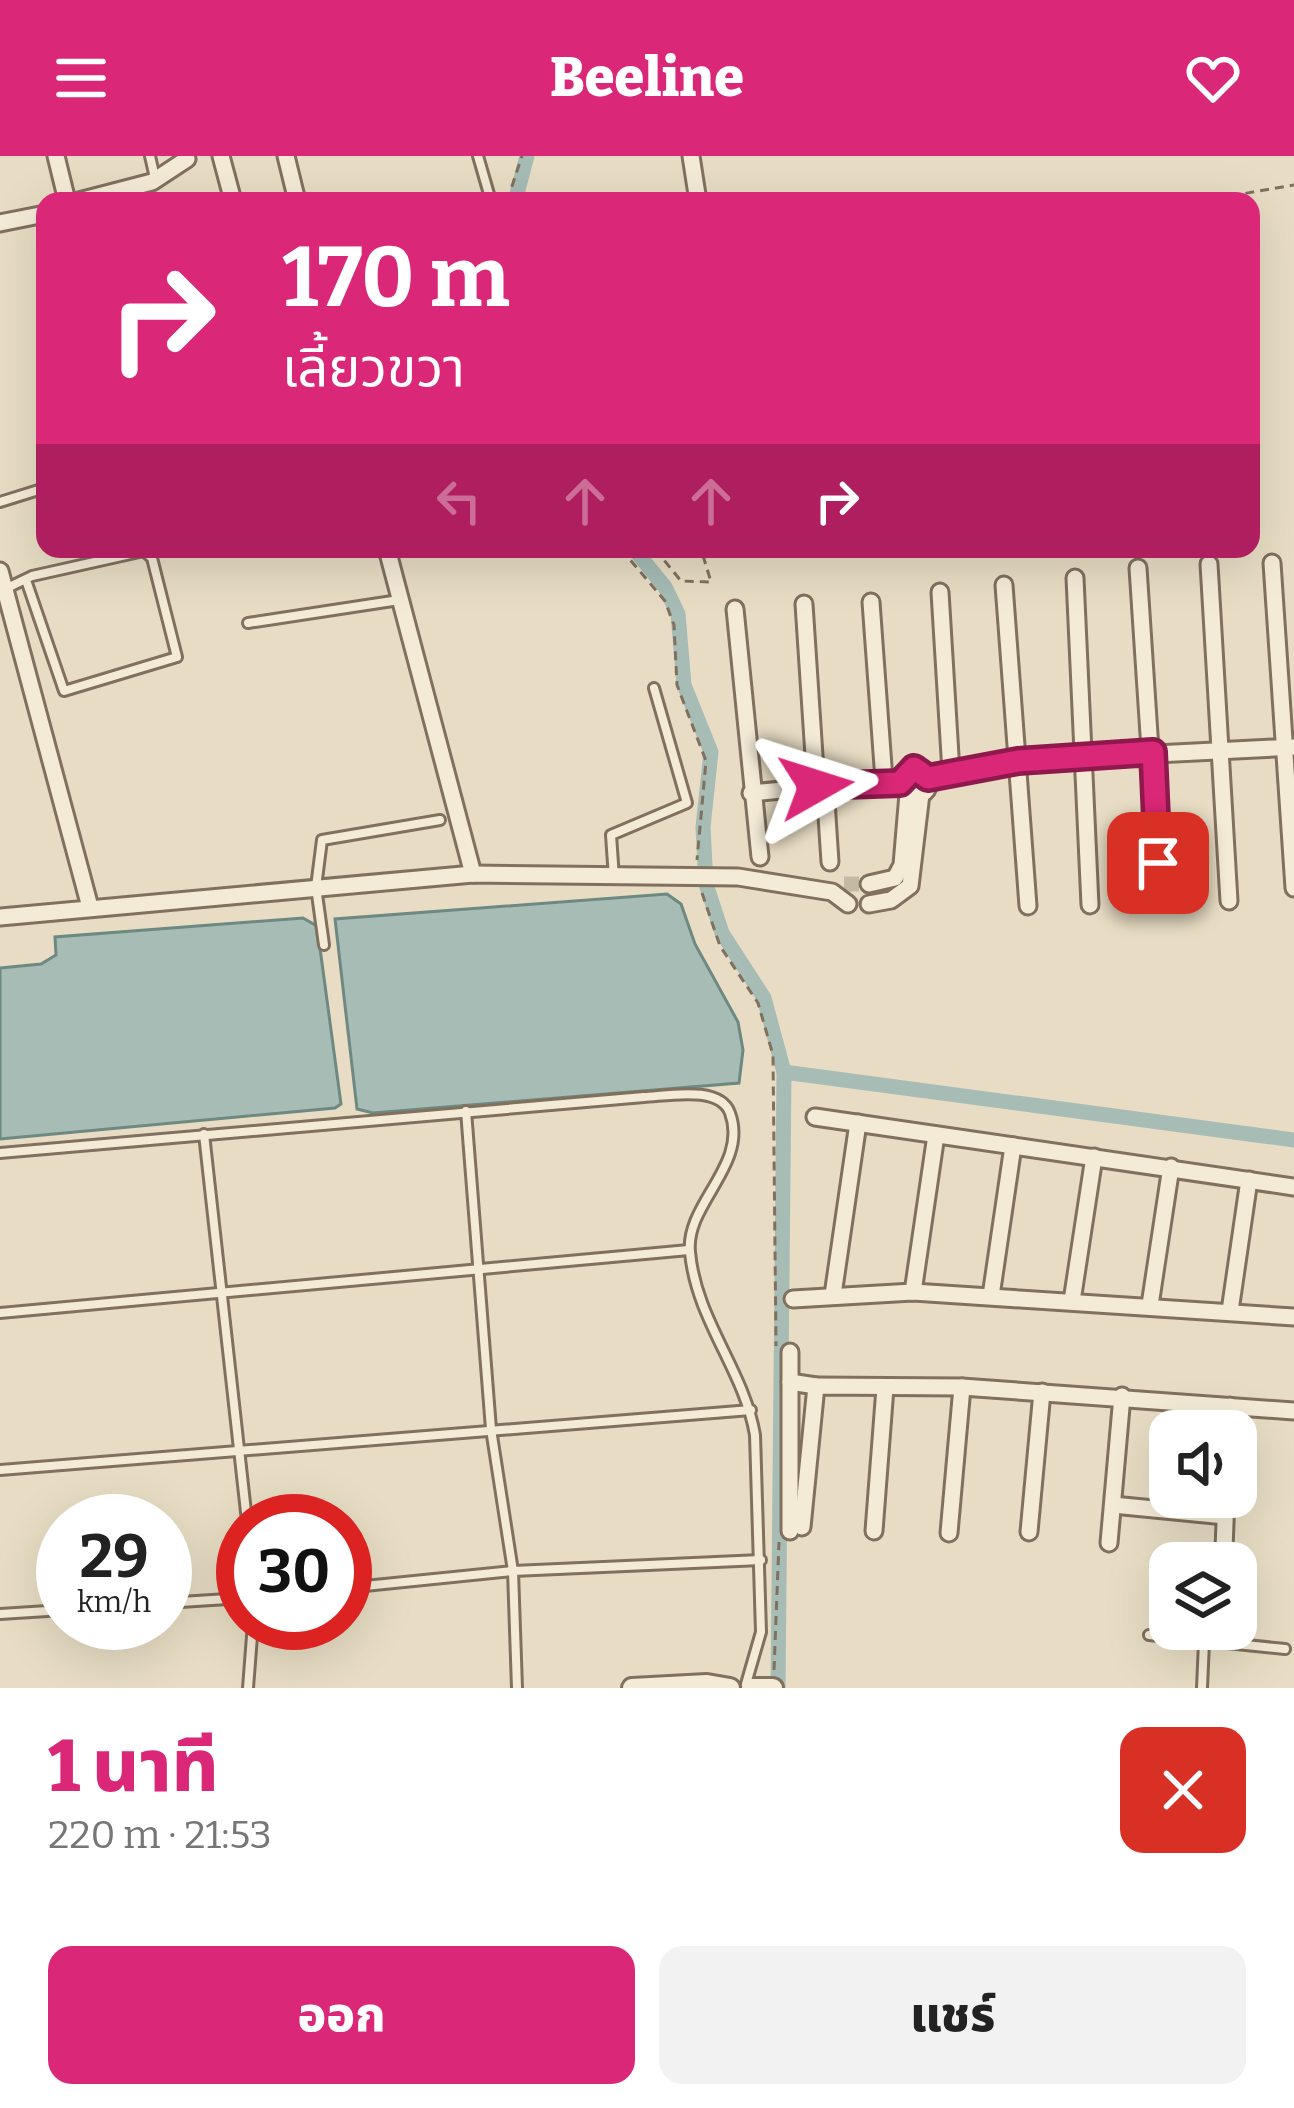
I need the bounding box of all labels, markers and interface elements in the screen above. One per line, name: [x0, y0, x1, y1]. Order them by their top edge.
icon: menu: [48, 45, 114, 111]
icon: heart: [1180, 45, 1246, 111]
text: Beeline: [550, 46, 744, 110]
text: 170 m: [282, 227, 510, 328]
icon: right: [84, 240, 240, 396]
text: เลี้ยวขวา: [282, 336, 465, 400]
icon: left: [426, 468, 492, 534]
icon: ahead: [552, 468, 618, 534]
icon: ahead: [678, 468, 744, 534]
icon: right: [804, 468, 870, 534]
position arrow: [753, 723, 879, 849]
pin: [1107, 812, 1209, 914]
icon: arrive: [1125, 830, 1191, 896]
map controls: [1149, 1410, 1257, 1650]
button: sound: [1149, 1410, 1257, 1518]
speed limit sign: 30: [216, 1494, 372, 1650]
text: 29: [79, 1521, 149, 1593]
button: layers: [1149, 1542, 1257, 1650]
text: km/h: [77, 1584, 151, 1620]
text: 1 นาที: [48, 1724, 219, 1810]
button: close: [1120, 1727, 1246, 1853]
text: 220 m · 21:53: [48, 1812, 272, 1858]
button: ออก: [48, 1946, 635, 2084]
button: แชร์: [659, 1946, 1246, 2084]

